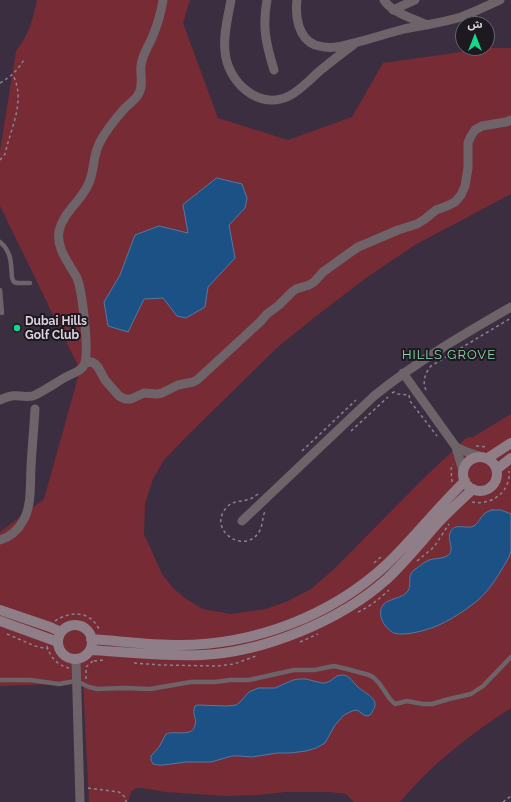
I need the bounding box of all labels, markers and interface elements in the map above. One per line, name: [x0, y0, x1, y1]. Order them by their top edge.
north arrow: [455, 16, 495, 56]
text: ش: [467, 18, 483, 31]
place label: Dubai Hills Golf Club: [25, 314, 87, 342]
marker: Dubai Hills Golf Club: [12, 323, 22, 333]
district label: HILLS GROVE: [402, 347, 496, 363]

